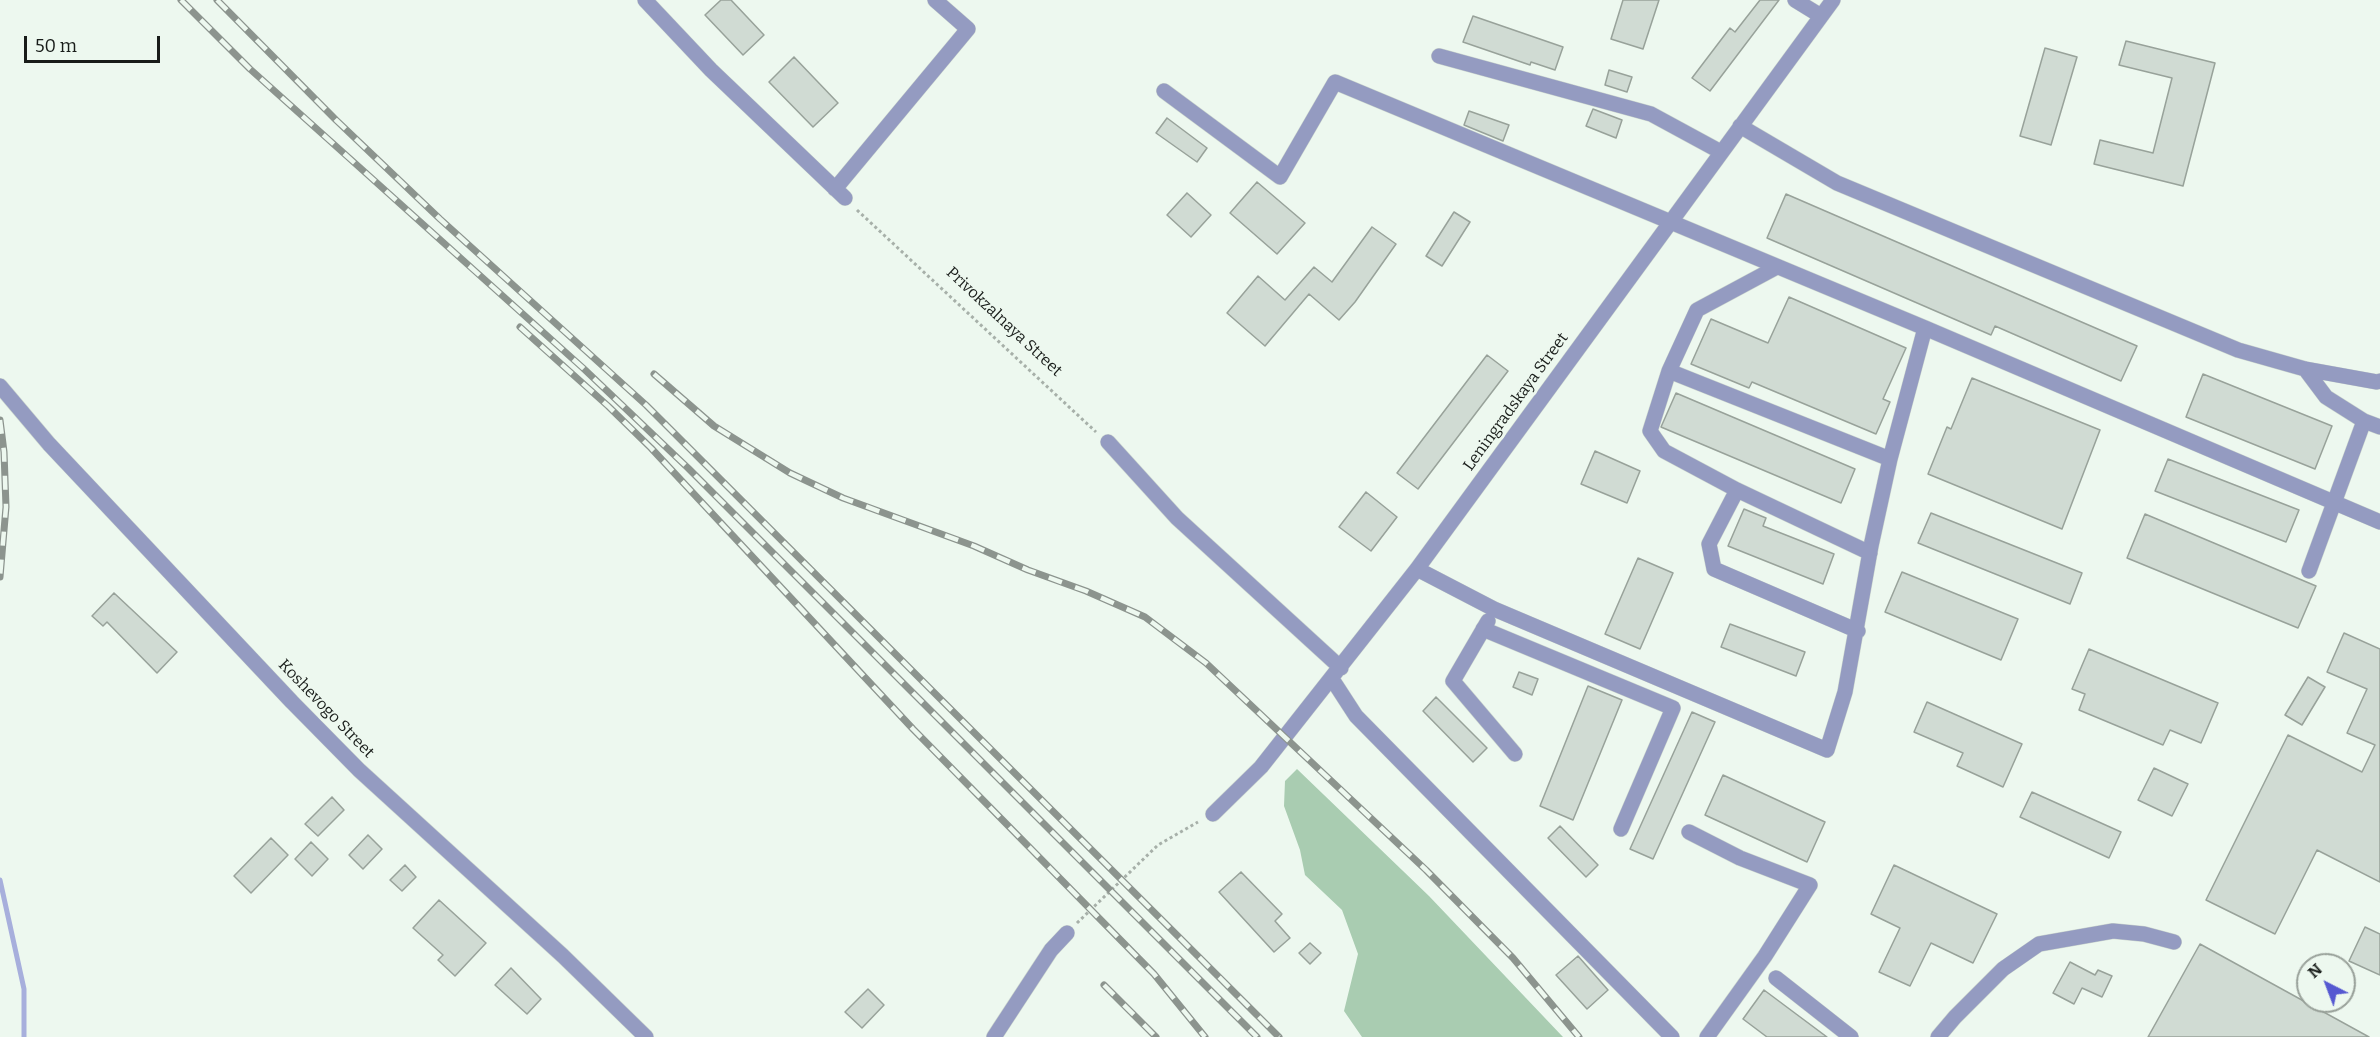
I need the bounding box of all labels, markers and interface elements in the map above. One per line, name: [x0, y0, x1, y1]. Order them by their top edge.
scale bar: [27, 24, 164, 62]
text: 50 m: [35, 35, 77, 57]
street label: Privokzalnaya Street: [942, 263, 1066, 381]
street label: Leningradskaya Street: [1460, 329, 1572, 475]
street label: Koshevogo Street: [274, 656, 378, 762]
north arrow: [2296, 953, 2356, 1013]
text: N: [2304, 960, 2326, 982]

